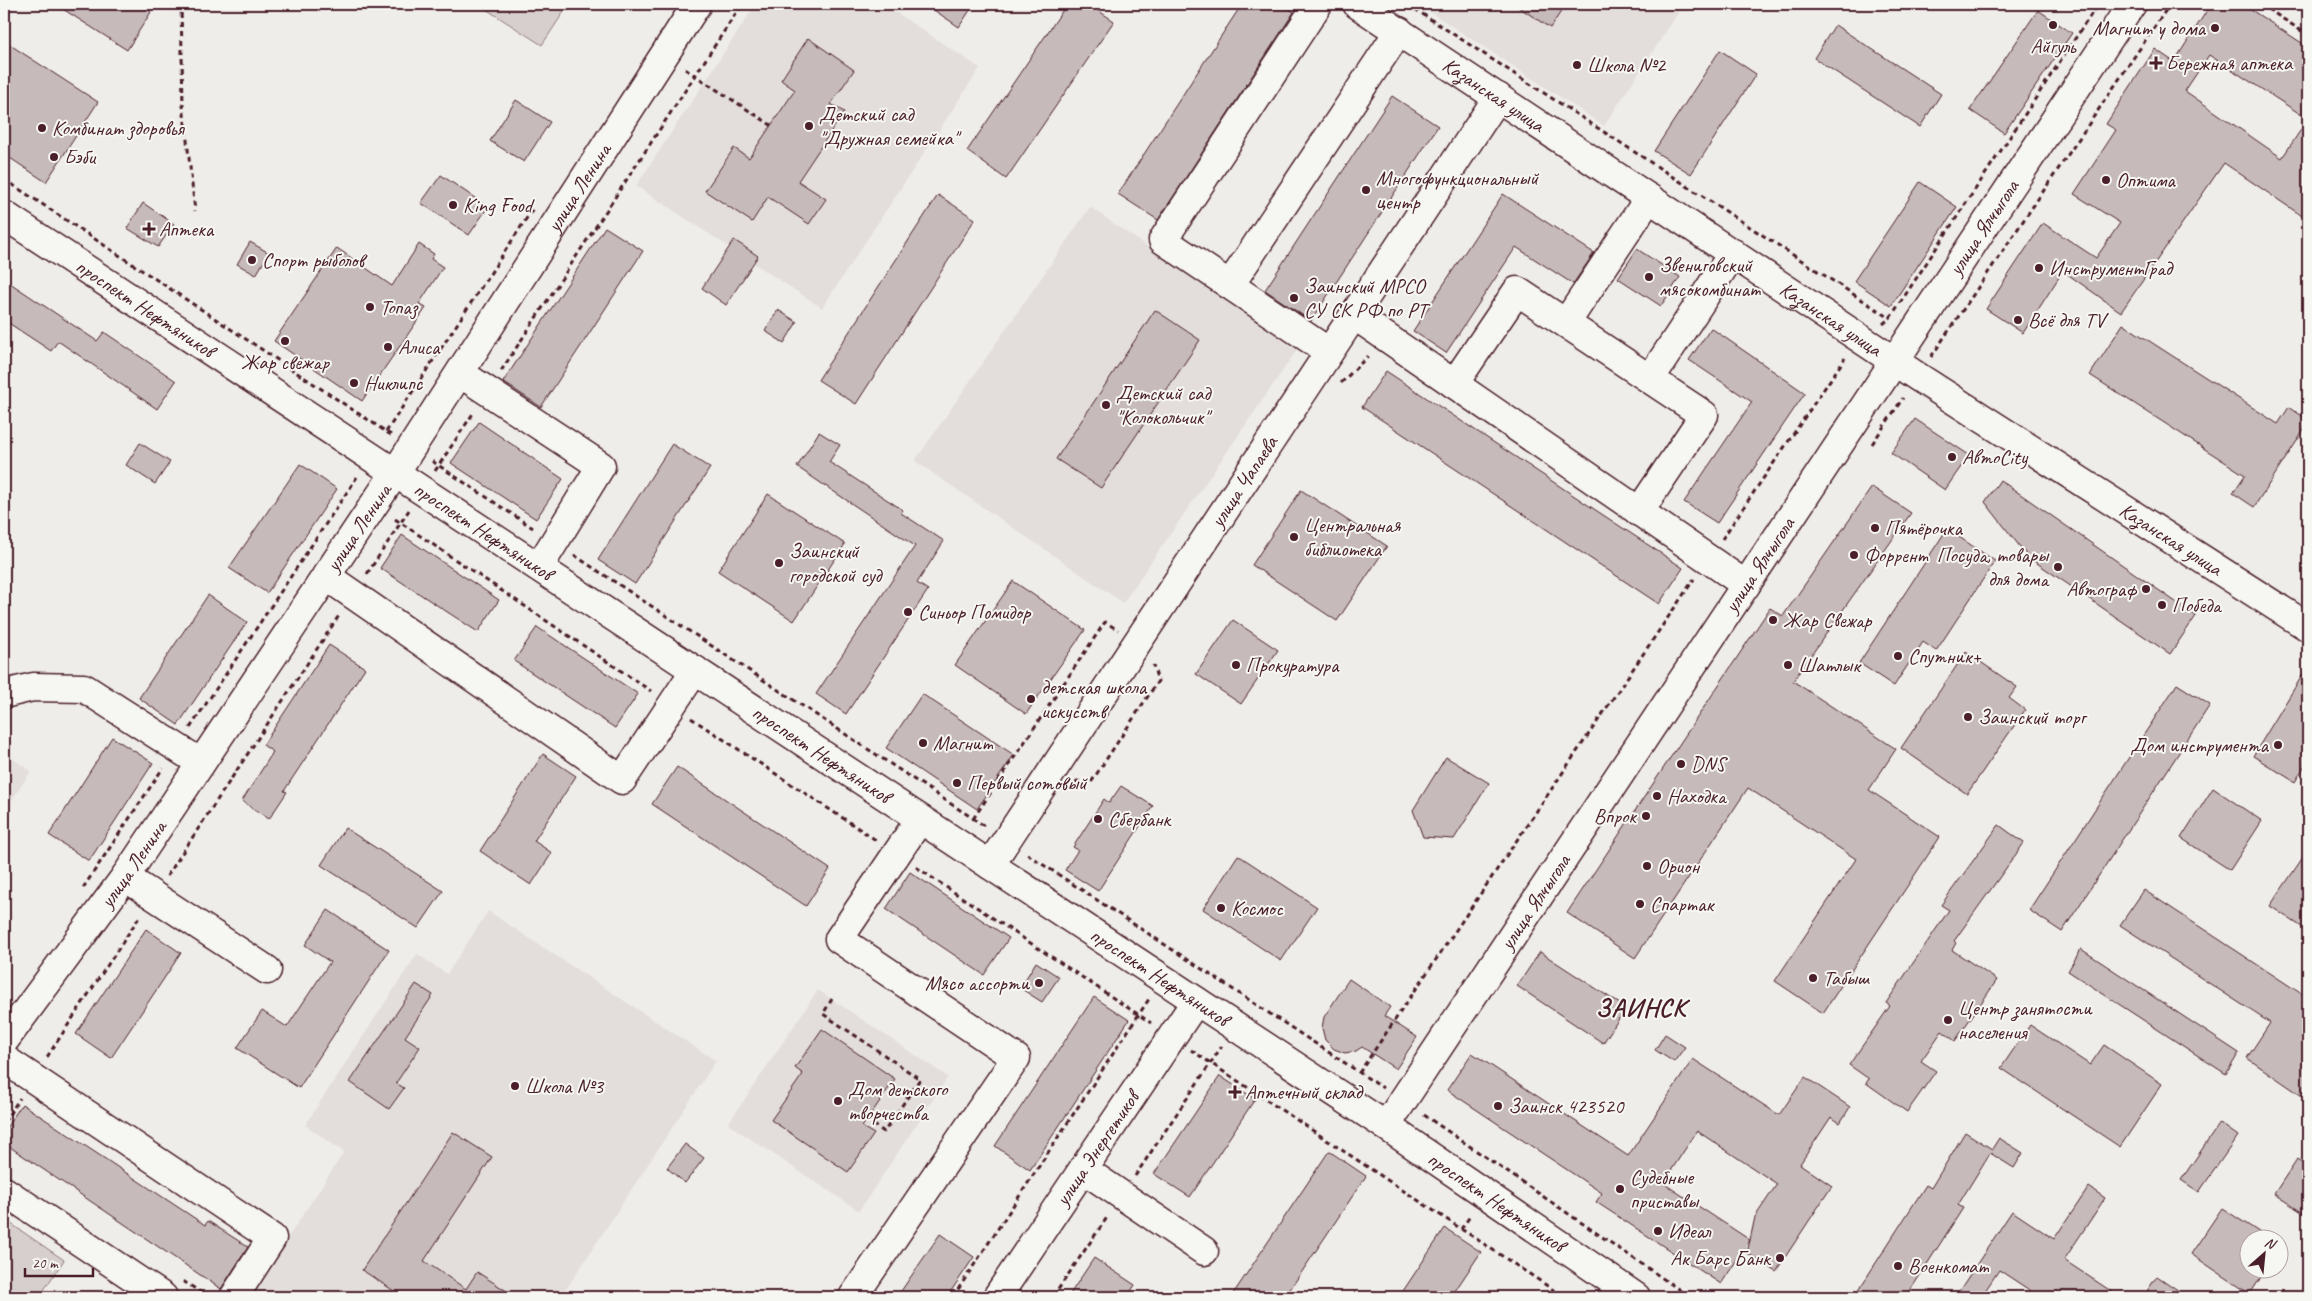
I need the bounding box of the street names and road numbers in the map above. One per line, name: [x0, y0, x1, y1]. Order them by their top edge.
street label: Казанская улица: [1438, 52, 1551, 139]
street label: улица Ленина: [540, 137, 618, 238]
street label: улица Ялчыгола: [1941, 174, 2025, 282]
street label: проспект Нефтяников: [71, 253, 223, 365]
street label: Казанская улица: [1775, 276, 1888, 363]
street label: улица Чапаева: [1203, 429, 1284, 534]
street label: проспект Нефтяников: [409, 476, 561, 588]
street label: улица Ленина: [319, 477, 398, 578]
street label: Казанская улица: [2115, 497, 2229, 583]
street label: улица Ялчыгола: [1717, 511, 1801, 619]
street label: проспект Нефтяников: [747, 699, 899, 811]
street label: улица Ленина: [93, 814, 173, 914]
street label: улица Ялчыгола: [1493, 848, 1577, 956]
street label: проспект Нефтяников: [1085, 922, 1237, 1034]
street label: улица Энергетиков: [1048, 1083, 1147, 1212]
street label: проспект Нефтяников: [1423, 1145, 1573, 1260]

